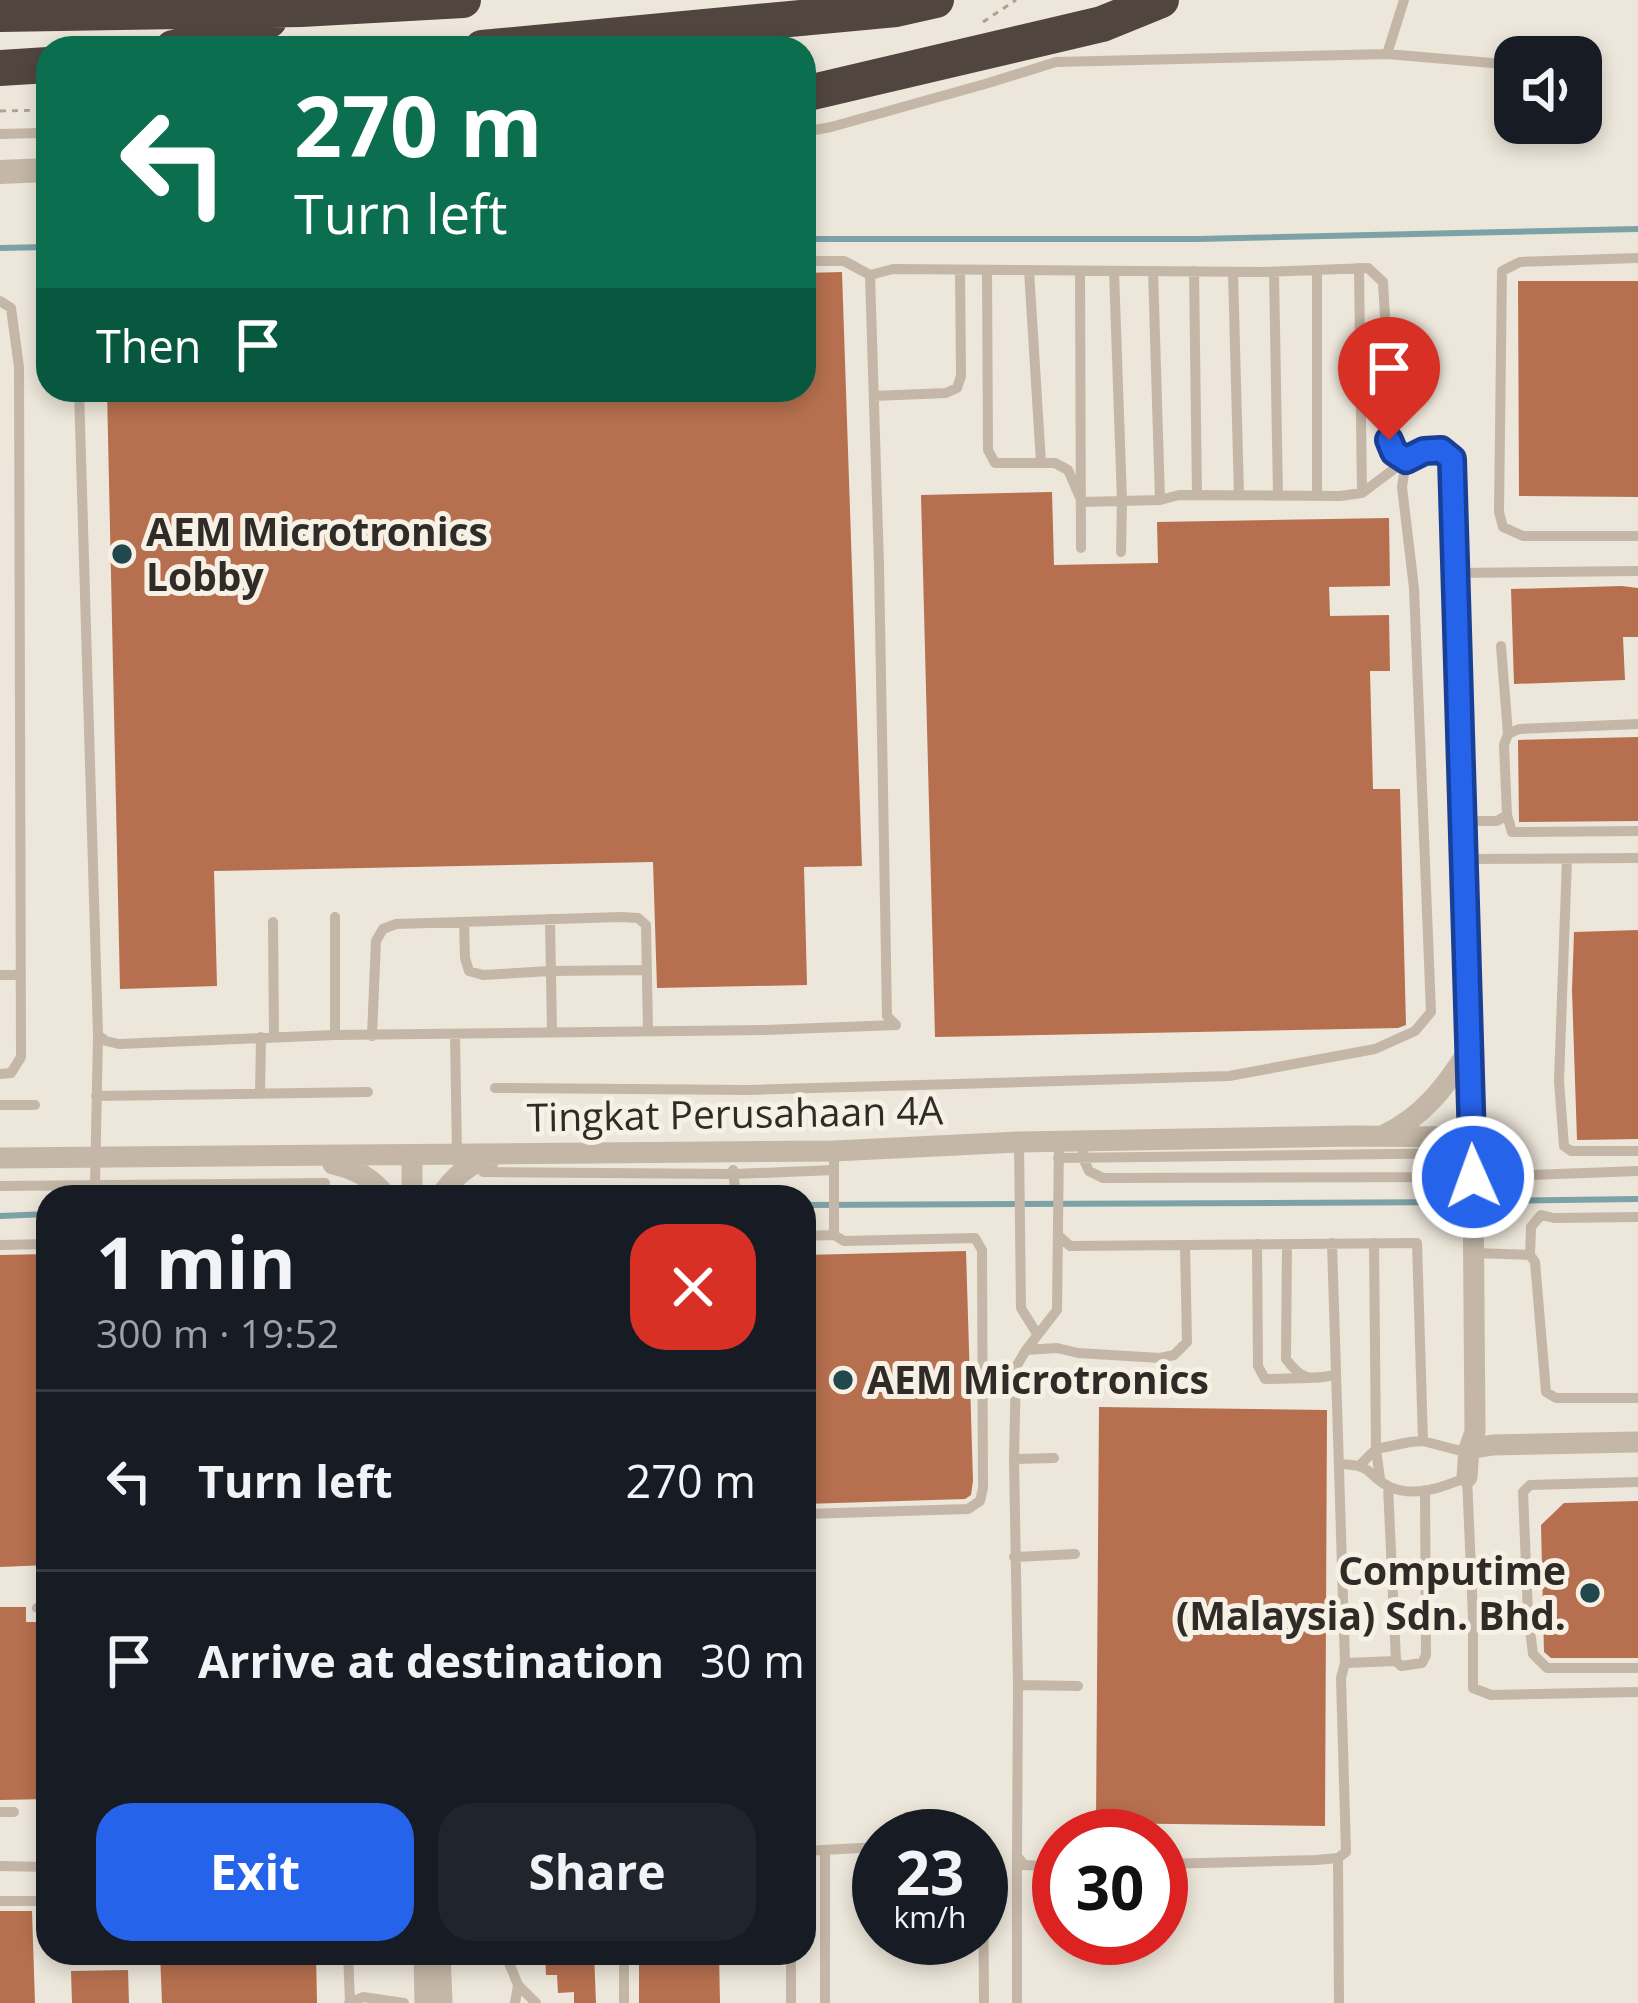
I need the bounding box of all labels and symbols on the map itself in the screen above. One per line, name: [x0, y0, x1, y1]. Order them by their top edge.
pin: [1338, 317, 1440, 440]
place label: AEM Microtronics Lobby: [146, 504, 488, 602]
marker: AEM Microtronics Lobby: [109, 541, 135, 567]
street label: Tingkat Perusahaan 4A: [526, 1082, 944, 1143]
position arrow: [1410, 1114, 1536, 1240]
place label: AEM Microtronics: [867, 1352, 1209, 1405]
marker: AEM Microtronics: [830, 1367, 856, 1393]
place label: Computime (Malaysia) Sdn. Bhd.: [1176, 1543, 1566, 1641]
marker: Computime (Malaysia) Sdn. Bhd.: [1577, 1580, 1603, 1606]
speed limit sign: 30: [1032, 1809, 1188, 1965]

